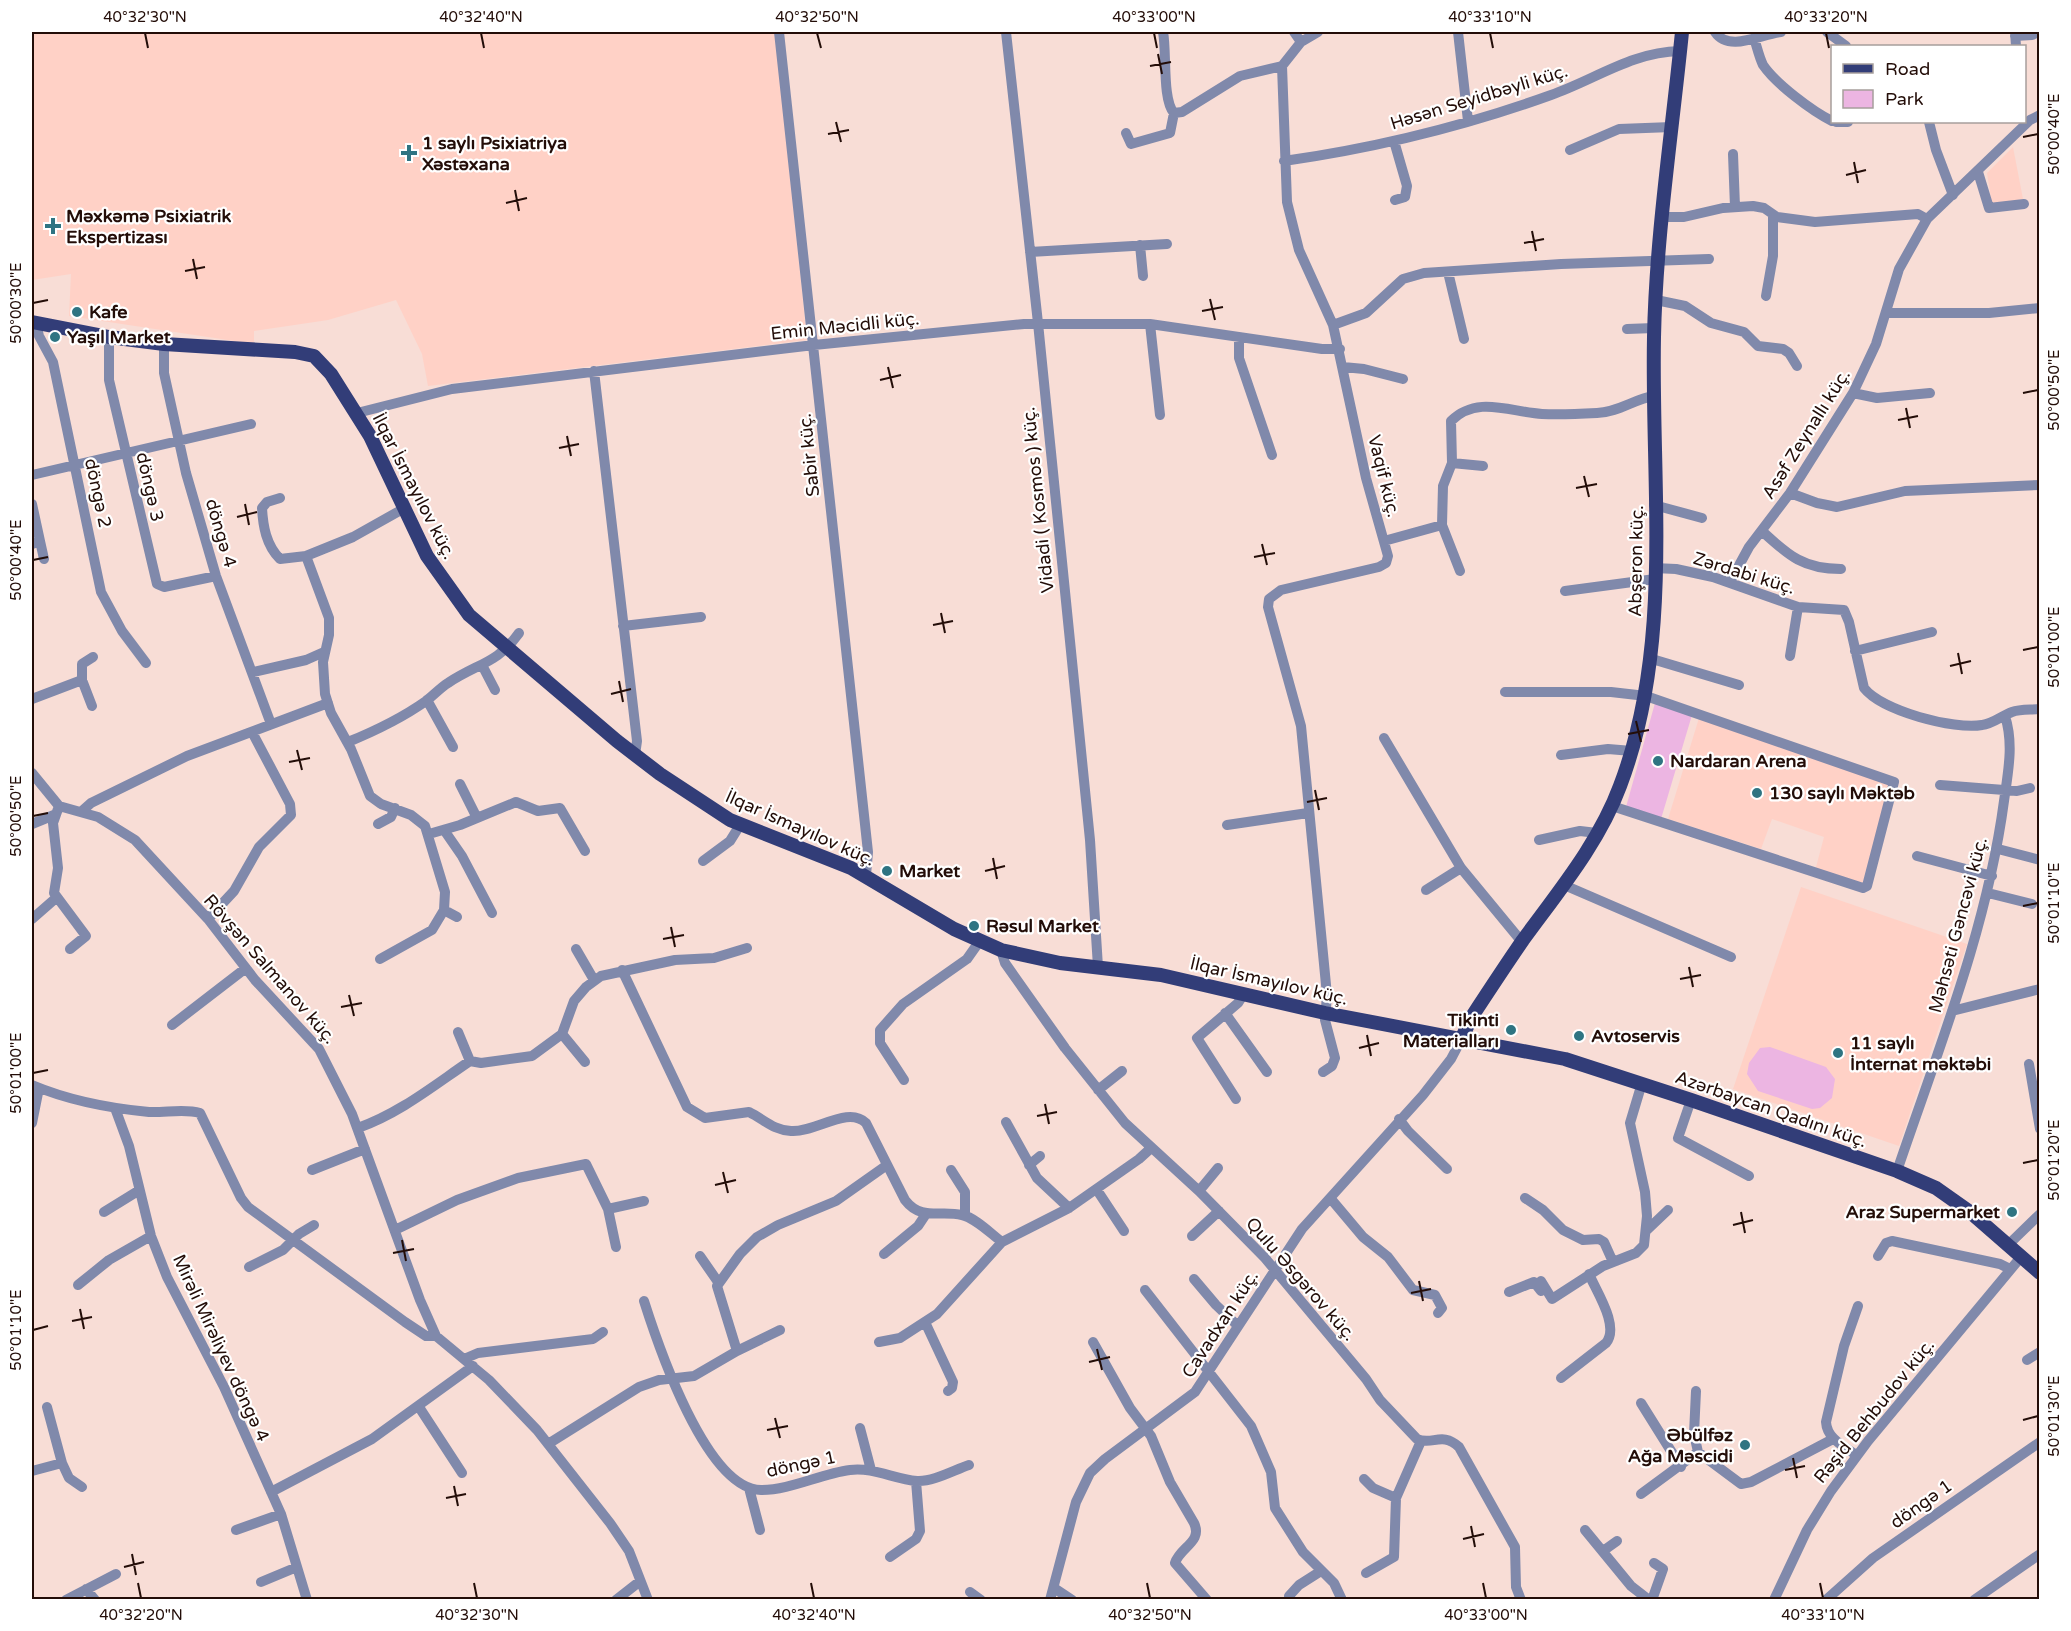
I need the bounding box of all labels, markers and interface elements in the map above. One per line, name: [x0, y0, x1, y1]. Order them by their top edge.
text: 40°32'30"N: [103, 8, 187, 26]
text: 40°32'40"N: [439, 8, 523, 26]
text: 40°32'50"N: [775, 8, 859, 26]
text: 40°33'00"N: [1112, 8, 1196, 26]
text: 40°33'10"N: [1448, 8, 1532, 26]
text: 40°33'20"N: [1784, 8, 1868, 26]
legend: [1831, 45, 2026, 123]
text: Road: [1885, 58, 1930, 80]
street label: Həsən Seyidbəyli küç.: [1388, 60, 1570, 134]
text: Park: [1885, 88, 1924, 110]
text: 50°00'40"E: [2045, 93, 2063, 175]
place label: 1 saylı Psixiatriya Xəstəxana: [422, 132, 567, 175]
marker: 1 saylı Psixiatriya Xəstəxana: [400, 144, 418, 162]
place label: Məxkəmə Psixiatrik Ekspertizası: [66, 205, 232, 248]
marker: Məxkəmə Psixiatrik Ekspertizası: [44, 217, 62, 235]
text: 50°00'30"E: [7, 262, 25, 344]
place label: Kafe: [89, 301, 127, 323]
marker: Kafe: [70, 305, 84, 319]
street label: Emin Məcidli küç.: [770, 307, 920, 345]
place label: Yaşıl Market: [67, 326, 171, 348]
marker: Yaşıl Market: [48, 330, 62, 344]
text: 50°00'50"E: [2045, 349, 2063, 431]
street label: Asəf Zeynallı küç.: [1757, 365, 1855, 503]
street label: Vidadi ( Kosmos ) küç.: [1017, 406, 1059, 594]
street label: İlqar İsmayılov küç.: [368, 409, 460, 563]
street label: Sabir küç.: [794, 412, 824, 498]
street label: Vaqif küç.: [1363, 433, 1405, 519]
street label: döngə 3: [131, 450, 169, 524]
street label: döngə 2: [80, 456, 116, 530]
street label: döngə 4: [201, 496, 241, 570]
street label: Abşeron küç.: [1624, 505, 1648, 617]
text: 50°00'40"E: [7, 519, 25, 601]
street label: Zərdabi küç.: [1690, 547, 1798, 599]
text: 50°01'00"E: [2045, 606, 2063, 688]
place label: Nardaran Arena: [1670, 750, 1807, 772]
marker: Nardaran Arena: [1651, 754, 1665, 768]
text: 50°00'50"E: [7, 775, 25, 857]
place label: 130 saylı Məktəb: [1769, 782, 1915, 804]
street label: İlqar İsmayılov küç.: [722, 785, 878, 871]
marker: 130 saylı Məktəb: [1750, 786, 1764, 800]
street label: Məhsəti Gəncəvi küç.: [1924, 835, 1992, 1015]
place label: Market: [899, 860, 960, 882]
text: 50°01'10"E: [2045, 862, 2063, 944]
marker: Market: [880, 864, 894, 878]
street label: Rövşən Salmanov küç.: [199, 890, 341, 1048]
place label: Rəsul Market: [986, 915, 1099, 937]
marker: Rəsul Market: [967, 919, 981, 933]
street label: İlqar İsmayılov küç.: [1188, 952, 1350, 1010]
place label: Tikinti Materialları: [1403, 1009, 1499, 1052]
marker: Tikinti Materialları: [1504, 1023, 1518, 1037]
place label: Avtoservis: [1591, 1025, 1680, 1047]
marker: Avtoservis: [1572, 1029, 1586, 1043]
text: 50°01'00"E: [7, 1032, 25, 1114]
place label: 11 saylı İnternat məktəbi: [1850, 1032, 1991, 1075]
marker: 11 saylı İnternat məktəbi: [1831, 1046, 1845, 1060]
street label: Azərbaycan Qadını küç.: [1672, 1066, 1870, 1152]
text: 50°01'20"E: [2045, 1119, 2063, 1201]
place label: Araz Supermarket: [1845, 1201, 2000, 1223]
marker: Araz Supermarket: [2005, 1205, 2019, 1219]
street label: Qulu Əsgərov küç.: [1241, 1213, 1361, 1345]
street label: Mirəli Mirəliyev döngə 4: [168, 1251, 274, 1445]
street label: Cavadxan küç.: [1177, 1266, 1263, 1382]
text: 50°01'10"E: [7, 1289, 25, 1371]
street label: Rəşid Behbudov küç.: [1809, 1334, 1939, 1488]
text: 50°01'30"E: [2045, 1375, 2063, 1457]
place label: Əbülfəz Ağa Məscidi: [1628, 1424, 1733, 1467]
marker: Əbülfəz Ağa Məscidi: [1738, 1438, 1752, 1452]
street label: döngə 1: [764, 1446, 838, 1482]
street label: döngə 1: [1886, 1475, 1956, 1533]
text: 40°32'20"N: [99, 1606, 183, 1624]
text: 40°32'30"N: [435, 1606, 519, 1624]
text: 40°32'40"N: [772, 1606, 856, 1624]
text: 40°32'50"N: [1108, 1606, 1192, 1624]
text: 40°33'00"N: [1444, 1606, 1528, 1624]
text: 40°33'10"N: [1781, 1606, 1865, 1624]

